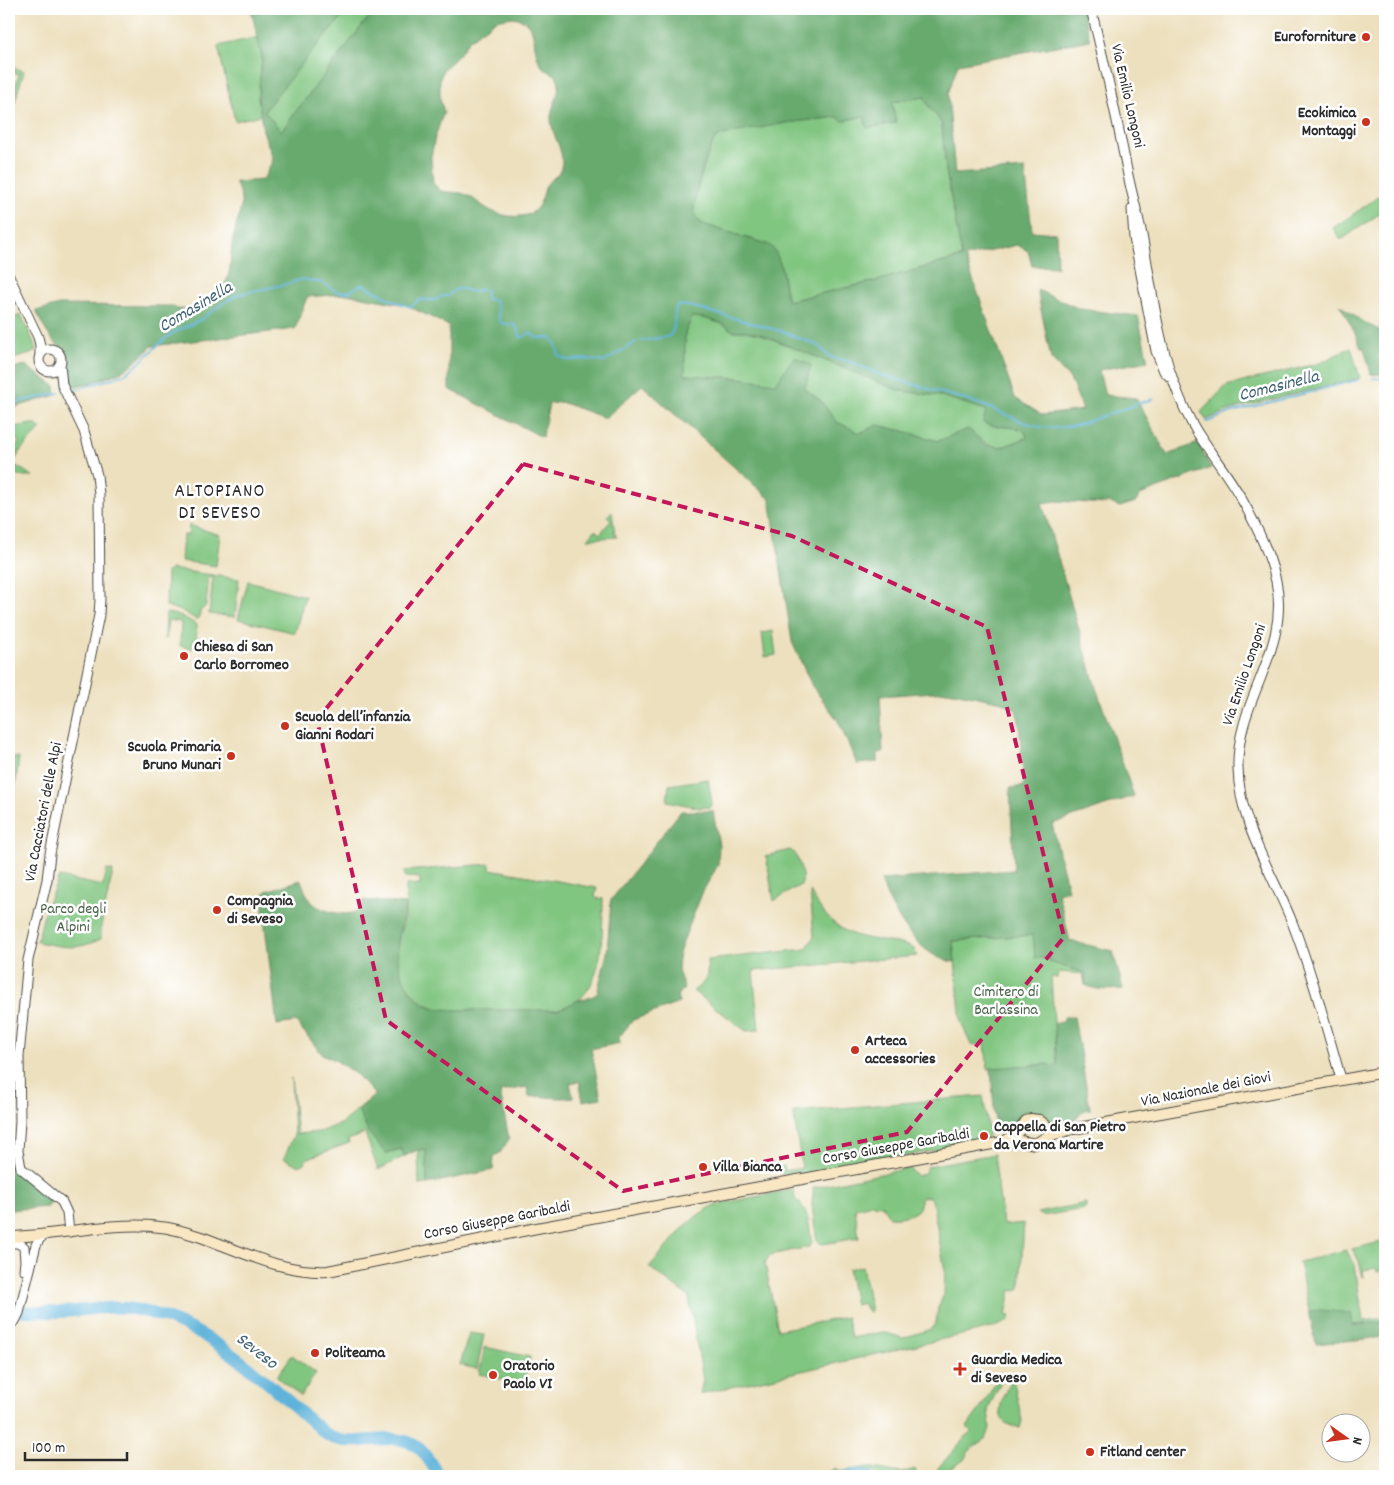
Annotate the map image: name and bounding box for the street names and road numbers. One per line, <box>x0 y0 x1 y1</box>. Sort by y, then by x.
street label: Via Emilio Longoni <box>1104 42 1150 150</box>
street label: Via Emilio Longoni <box>1217 621 1273 729</box>
street label: Via Cacciatori delle Alpi <box>19 740 69 884</box>
street label: Via Nazionale dei Giovi <box>1139 1066 1273 1114</box>
street label: Corso Giuseppe Garibaldi <box>821 1123 971 1171</box>
street label: Corso Giuseppe Garibaldi <box>422 1196 572 1246</box>

